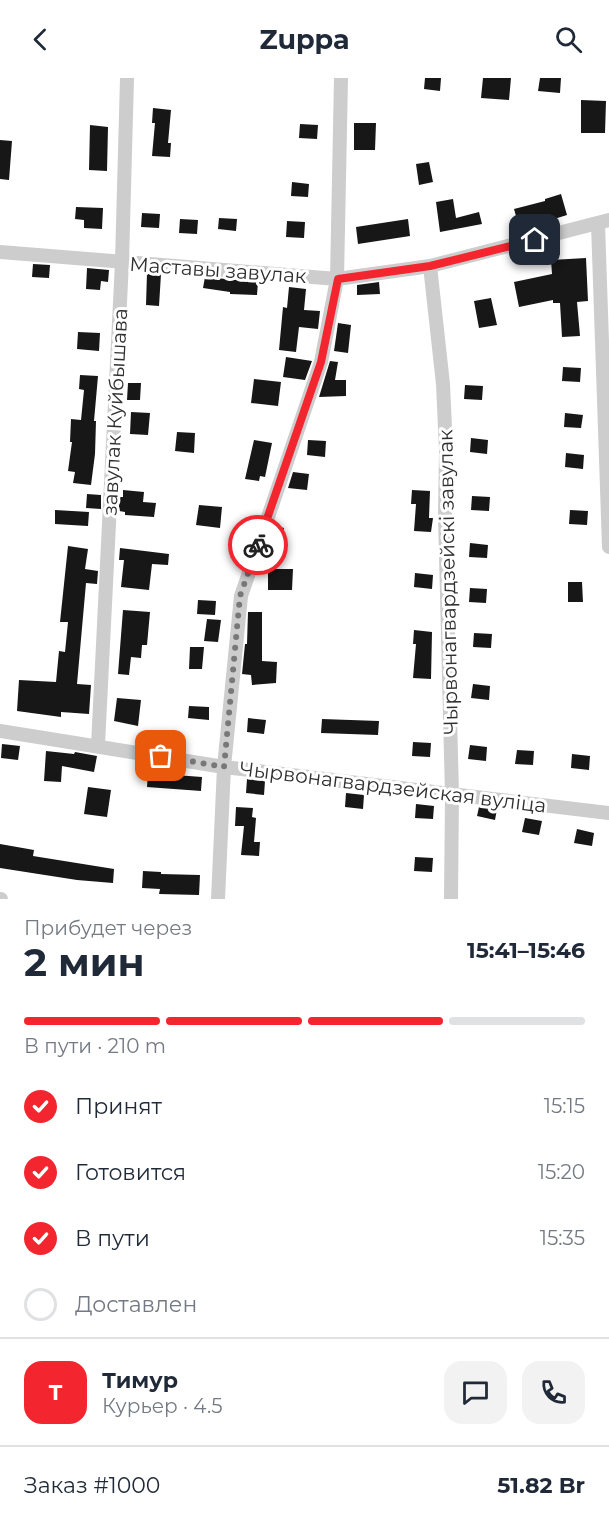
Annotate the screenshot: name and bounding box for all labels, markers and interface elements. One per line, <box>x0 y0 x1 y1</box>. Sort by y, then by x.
icon: back <box>24 23 57 56</box>
text: Zuppa <box>259 23 350 56</box>
icon: search <box>552 23 585 56</box>
pin <box>509 214 560 265</box>
icon: home <box>518 223 551 256</box>
street label: Маставы завулак <box>129 252 308 288</box>
street label: завулак Куйбышава <box>98 308 132 516</box>
street label: Чырвонагвардзейскі завулак <box>433 429 463 735</box>
courier <box>228 515 288 575</box>
icon: bike <box>242 529 275 562</box>
pin <box>135 730 186 781</box>
icon: bag <box>144 739 177 772</box>
street label: Чырвонагвардзейская вуліца <box>238 756 548 818</box>
text: Прибудет через <box>24 916 192 940</box>
text: 15:41–15:46 <box>467 937 585 964</box>
text: 2 мин <box>24 938 145 986</box>
text: В пути · 210 m <box>24 1034 166 1058</box>
icon: check <box>24 1090 57 1123</box>
text: Принят <box>75 1093 162 1120</box>
text: 15:15 <box>544 1094 585 1118</box>
icon: check <box>24 1156 57 1189</box>
text: Готовится <box>75 1159 186 1186</box>
text: 15:20 <box>538 1160 585 1184</box>
icon: check <box>24 1222 57 1255</box>
text: В пути <box>75 1225 150 1252</box>
text: 15:35 <box>540 1226 585 1250</box>
text: Доставлен <box>75 1291 197 1318</box>
button: chat <box>444 1361 507 1424</box>
button: phone <box>522 1361 585 1424</box>
text: Тимур <box>102 1367 178 1394</box>
text: Т <box>48 1379 63 1406</box>
text: Курьер · 4.5 <box>102 1394 222 1418</box>
text: Заказ #1000 <box>24 1472 160 1499</box>
text: 51.82 Br <box>497 1472 585 1499</box>

